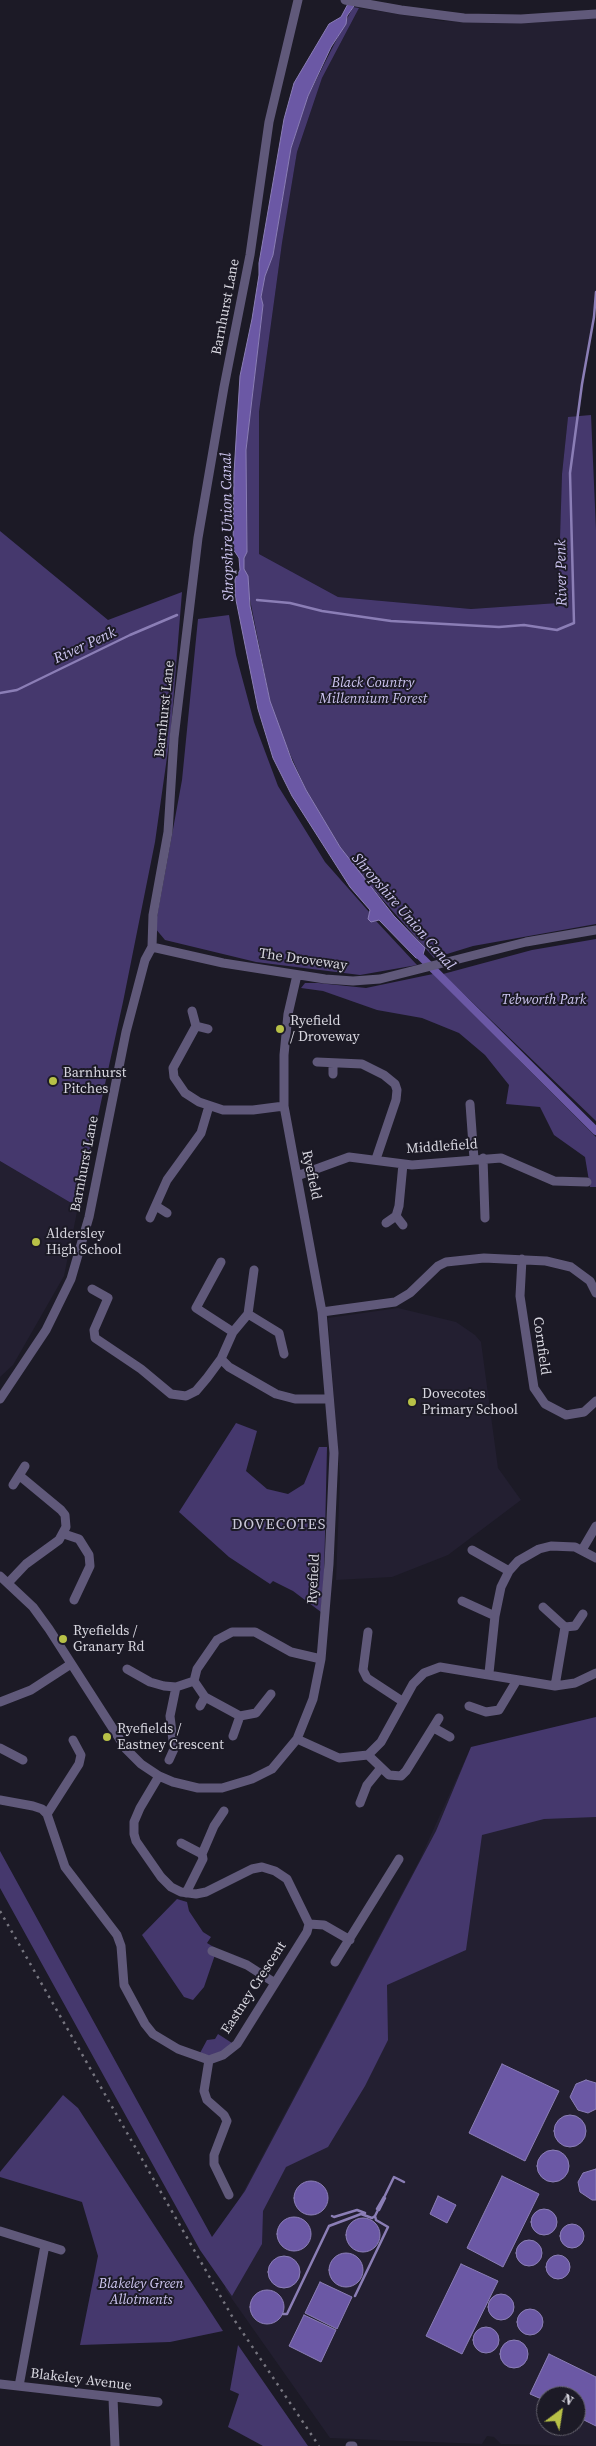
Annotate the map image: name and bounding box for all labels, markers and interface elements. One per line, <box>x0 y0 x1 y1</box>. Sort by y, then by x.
street label: Barnhurst Lane <box>208 258 244 356</box>
water label: Shropshire Union Canal <box>218 452 238 602</box>
water label: River Penk <box>552 539 572 607</box>
water label: River Penk <box>51 624 119 668</box>
street label: Barnhurst Lane <box>152 660 178 758</box>
park label: Black Country Millennium Forest <box>319 675 427 708</box>
water label: Shropshire Union Canal <box>347 850 459 974</box>
street label: The Droveway <box>258 945 348 975</box>
park label: Tebworth Park <box>502 992 586 1008</box>
place label: Ryefield / Droveway <box>290 1013 360 1046</box>
marker: Ryefield / Droveway <box>274 1023 286 1035</box>
place label: Barnhurst Pitches <box>63 1065 126 1098</box>
marker: Barnhurst Pitches <box>47 1075 59 1087</box>
street label: Barnhurst Lane <box>67 1115 103 1213</box>
street label: Middlefield <box>406 1136 478 1158</box>
street label: Ryefield <box>298 1149 324 1201</box>
place label: Aldersley High School <box>46 1226 122 1258</box>
marker: Aldersley High School <box>30 1236 42 1248</box>
street label: Cornfield <box>529 1316 553 1376</box>
place label: Dovecotes Primary School <box>422 1386 518 1418</box>
marker: Dovecotes Primary School <box>406 1396 418 1408</box>
district label: DOVECOTES <box>231 1516 327 1534</box>
street label: Ryefield <box>304 1553 324 1605</box>
place label: Ryefields / Granary Rd <box>73 1623 144 1655</box>
marker: Ryefields / Granary Rd <box>57 1633 69 1645</box>
place label: Ryefields / Eastney Crescent <box>117 1721 224 1754</box>
marker: Ryefields / Eastney Crescent <box>101 1731 113 1743</box>
street label: Eastney Crescent <box>218 1939 290 2037</box>
park label: Blakeley Green Allotments <box>99 2276 183 2308</box>
street label: Blakeley Avenue <box>29 2365 133 2395</box>
north arrow <box>536 2386 586 2436</box>
text: N <box>559 2388 578 2410</box>

